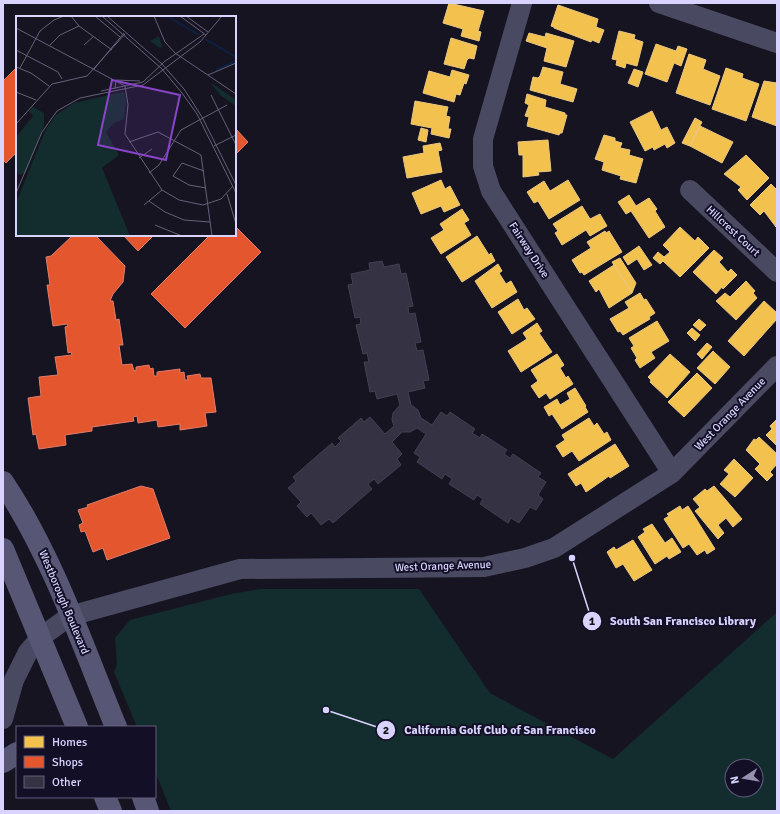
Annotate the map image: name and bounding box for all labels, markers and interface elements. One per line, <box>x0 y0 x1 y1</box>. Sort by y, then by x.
inset map <box>16 16 236 236</box>
street label: Hillcrest Court <box>703 203 763 259</box>
street label: Fairway Drive <box>506 220 552 280</box>
street label: West Orange Avenue <box>692 375 768 453</box>
street label: Westborough Boulevard <box>36 548 92 656</box>
street label: West Orange Avenue <box>395 558 491 574</box>
callout: South San Francisco Library <box>582 609 764 633</box>
text: 1 <box>589 614 596 629</box>
text: South San Francisco Library <box>610 614 756 629</box>
callout: California Golf Club of San Francisco <box>376 718 604 742</box>
text: 2 <box>383 723 389 738</box>
text: California Golf Club of San Francisco <box>404 723 596 738</box>
legend <box>16 726 156 798</box>
text: Homes <box>52 735 87 750</box>
text: Shops <box>52 755 83 770</box>
north arrow <box>724 758 764 798</box>
text: Other <box>52 775 82 790</box>
text: N <box>728 775 742 785</box>

